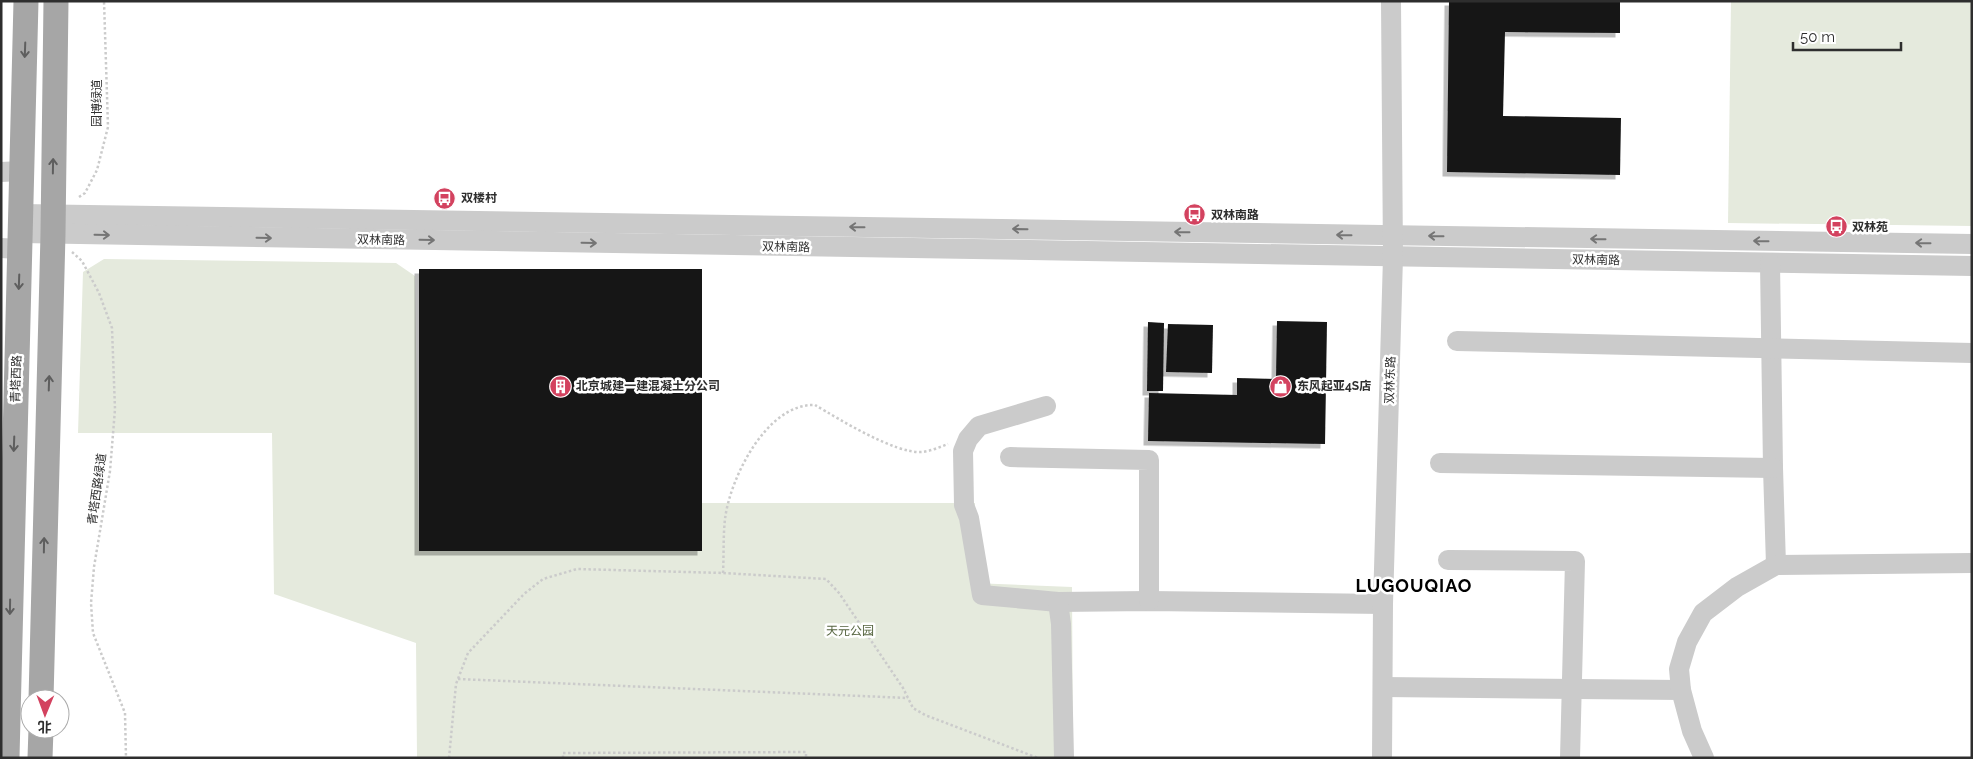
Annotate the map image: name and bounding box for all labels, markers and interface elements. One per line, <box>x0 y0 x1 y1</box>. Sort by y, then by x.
scale bar <box>1793 20 1900 52</box>
text: 50 m <box>1800 28 1835 46</box>
one-way arrow <box>20 42 30 58</box>
street label: 园博绿道 <box>90 79 104 127</box>
one-way arrow <box>48 158 58 174</box>
bus stop icon: 双楼村 <box>433 186 457 210</box>
place label: 双楼村 <box>461 191 497 205</box>
bus stop icon: 双林南路 <box>1183 203 1207 227</box>
place label: 双林南路 <box>1211 208 1259 222</box>
bus stop icon: 双林苑 <box>1824 215 1848 239</box>
place label: 双林苑 <box>1852 220 1888 234</box>
one-way arrow <box>849 222 866 232</box>
one-way arrow <box>1012 224 1028 234</box>
one-way arrow <box>1174 227 1190 237</box>
one-way arrow <box>94 230 110 240</box>
one-way arrow <box>1337 230 1353 240</box>
one-way arrow <box>1428 232 1444 241</box>
one-way arrow <box>256 233 272 243</box>
street label: 双林南路 <box>357 233 405 247</box>
one-way arrow <box>1590 234 1606 243</box>
one-way arrow <box>418 236 434 245</box>
one-way arrow <box>1753 236 1769 246</box>
one-way arrow <box>580 238 597 248</box>
one-way arrow <box>1915 238 1932 248</box>
street label: 双林南路 <box>762 240 810 254</box>
street label: 双林南路 <box>1572 253 1620 267</box>
one-way arrow <box>14 273 24 289</box>
street label: 青塔西路 <box>8 355 24 403</box>
street label: 双林东路 <box>1382 356 1398 404</box>
building icon: 北京城建一建混凝土分公司 <box>548 374 572 398</box>
shop icon: 东风起亚4S店 <box>1269 374 1293 398</box>
one-way arrow <box>44 375 54 392</box>
place label: 北京城建一建混凝土分公司 <box>576 379 720 393</box>
place label: 东风起亚4S店 <box>1297 379 1371 393</box>
one-way arrow <box>10 436 19 452</box>
street label: 青塔西路绿道 <box>85 452 109 526</box>
one-way arrow <box>40 538 49 554</box>
district label: LUGOUQIAO <box>1356 575 1472 596</box>
one-way arrow <box>5 598 15 614</box>
park label: 天元公园 <box>826 624 874 638</box>
north arrow <box>20 689 70 739</box>
text: 北 <box>38 719 52 735</box>

